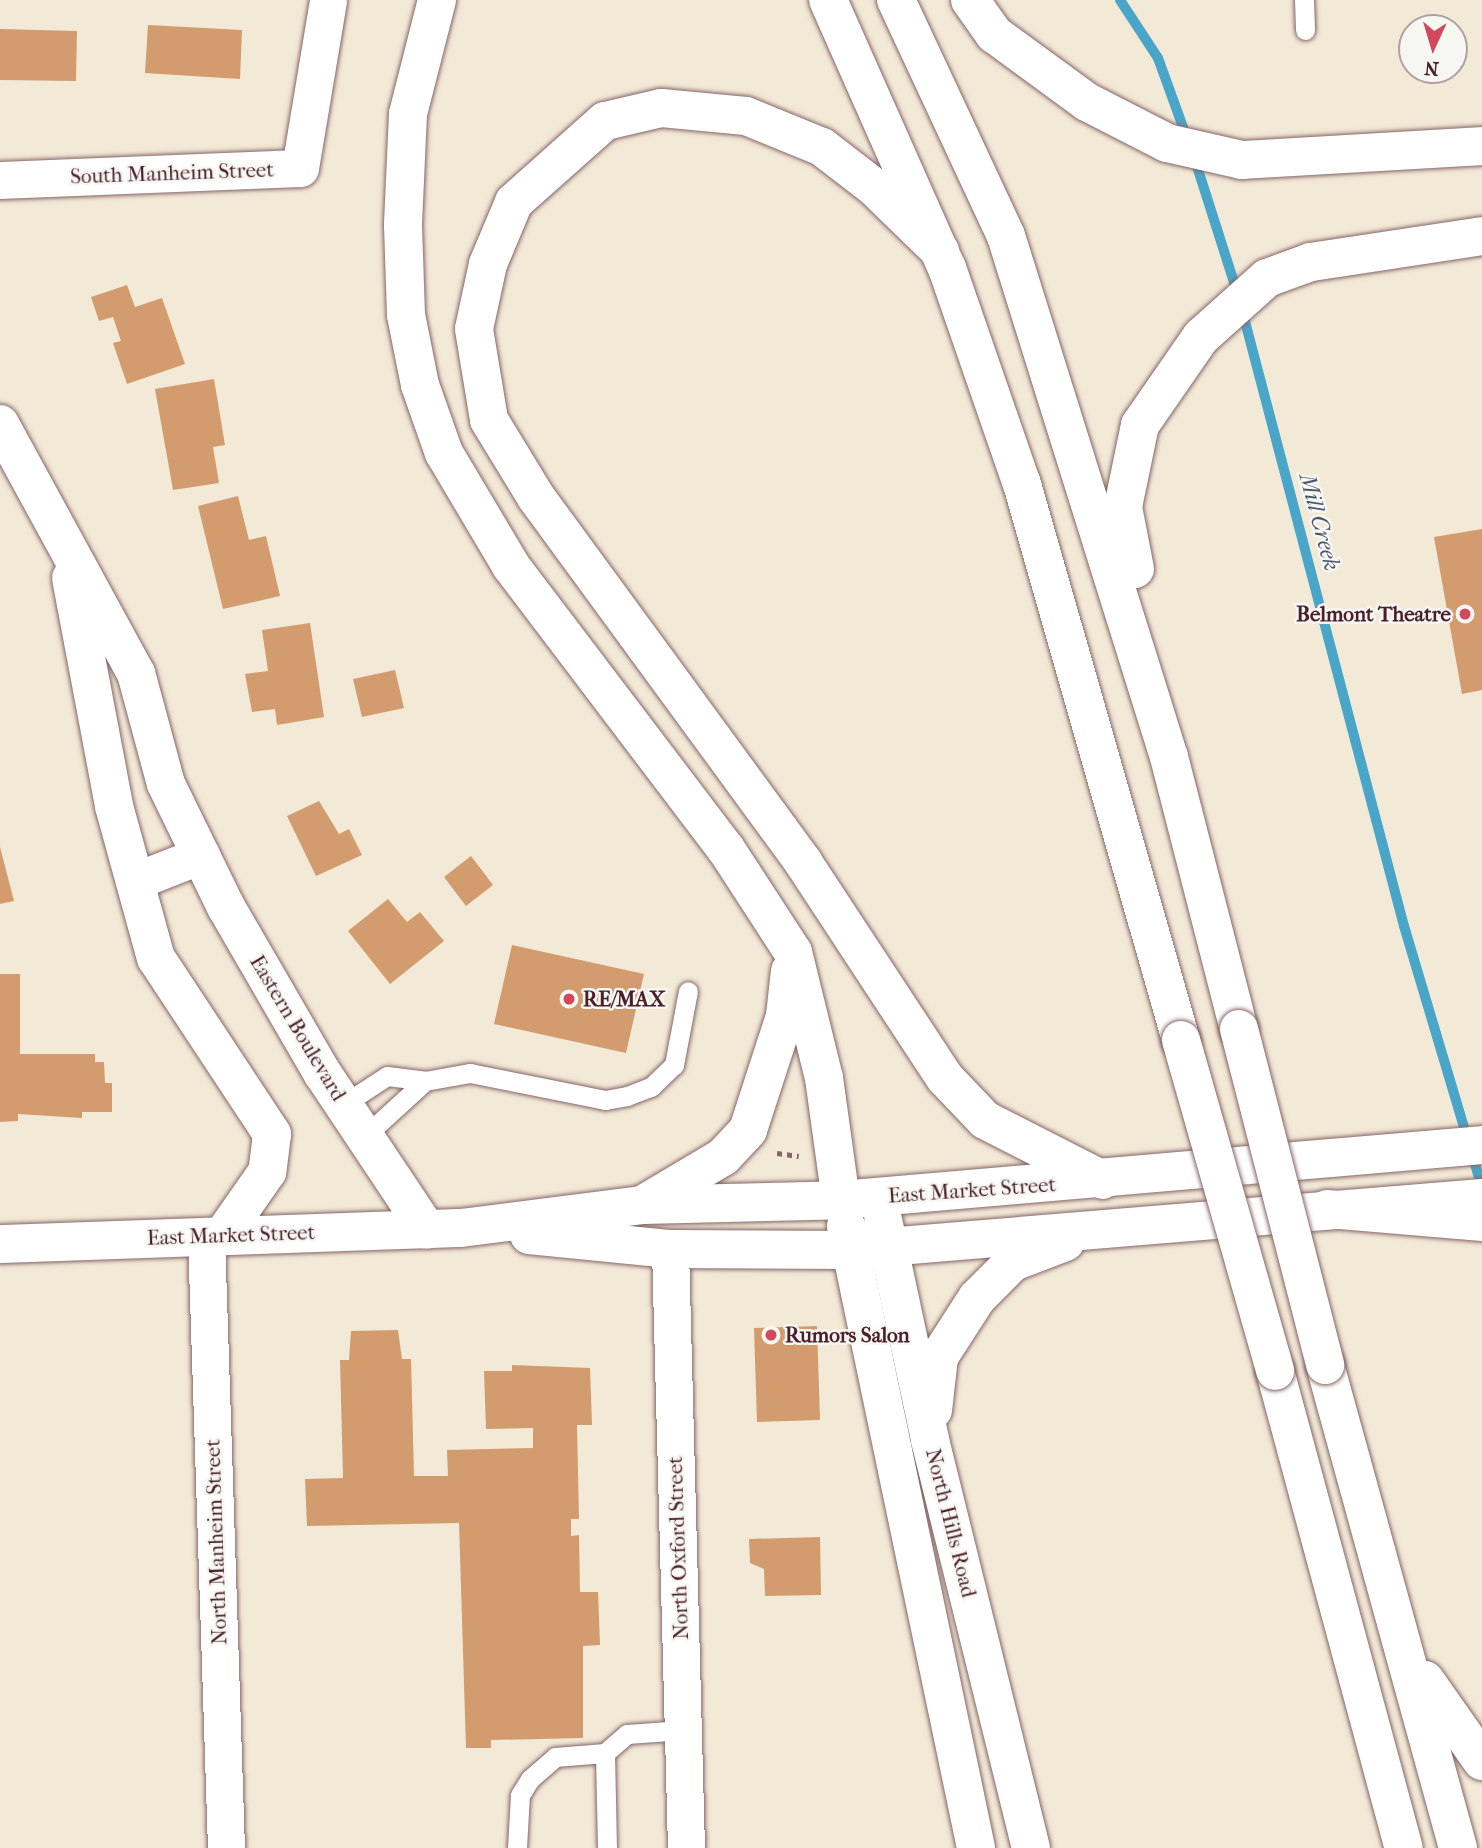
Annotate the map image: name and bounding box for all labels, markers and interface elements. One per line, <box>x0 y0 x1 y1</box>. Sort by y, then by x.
north arrow <box>1398 14 1468 84</box>
text: N <box>1424 56 1440 79</box>
street label: South Manheim Street <box>70 157 274 189</box>
water label: Mill Creek <box>1293 470 1345 574</box>
place label: Belmont Theatre <box>1296 601 1451 627</box>
marker: Belmont Theatre <box>1457 606 1473 622</box>
street label: Eastern Boulevard <box>245 950 351 1106</box>
place label: RE/MAX <box>583 986 665 1012</box>
marker: RE/MAX <box>561 991 577 1007</box>
street label: East Market Street <box>887 1172 1057 1208</box>
street label: East Market Street <box>146 1219 316 1251</box>
place label: Rumors Salon <box>785 1322 910 1348</box>
marker: Rumors Salon <box>763 1327 779 1343</box>
street label: North Manheim Street <box>200 1439 232 1645</box>
street label: North Hills Road <box>920 1446 982 1600</box>
street label: North Oxford Street <box>662 1456 694 1640</box>

